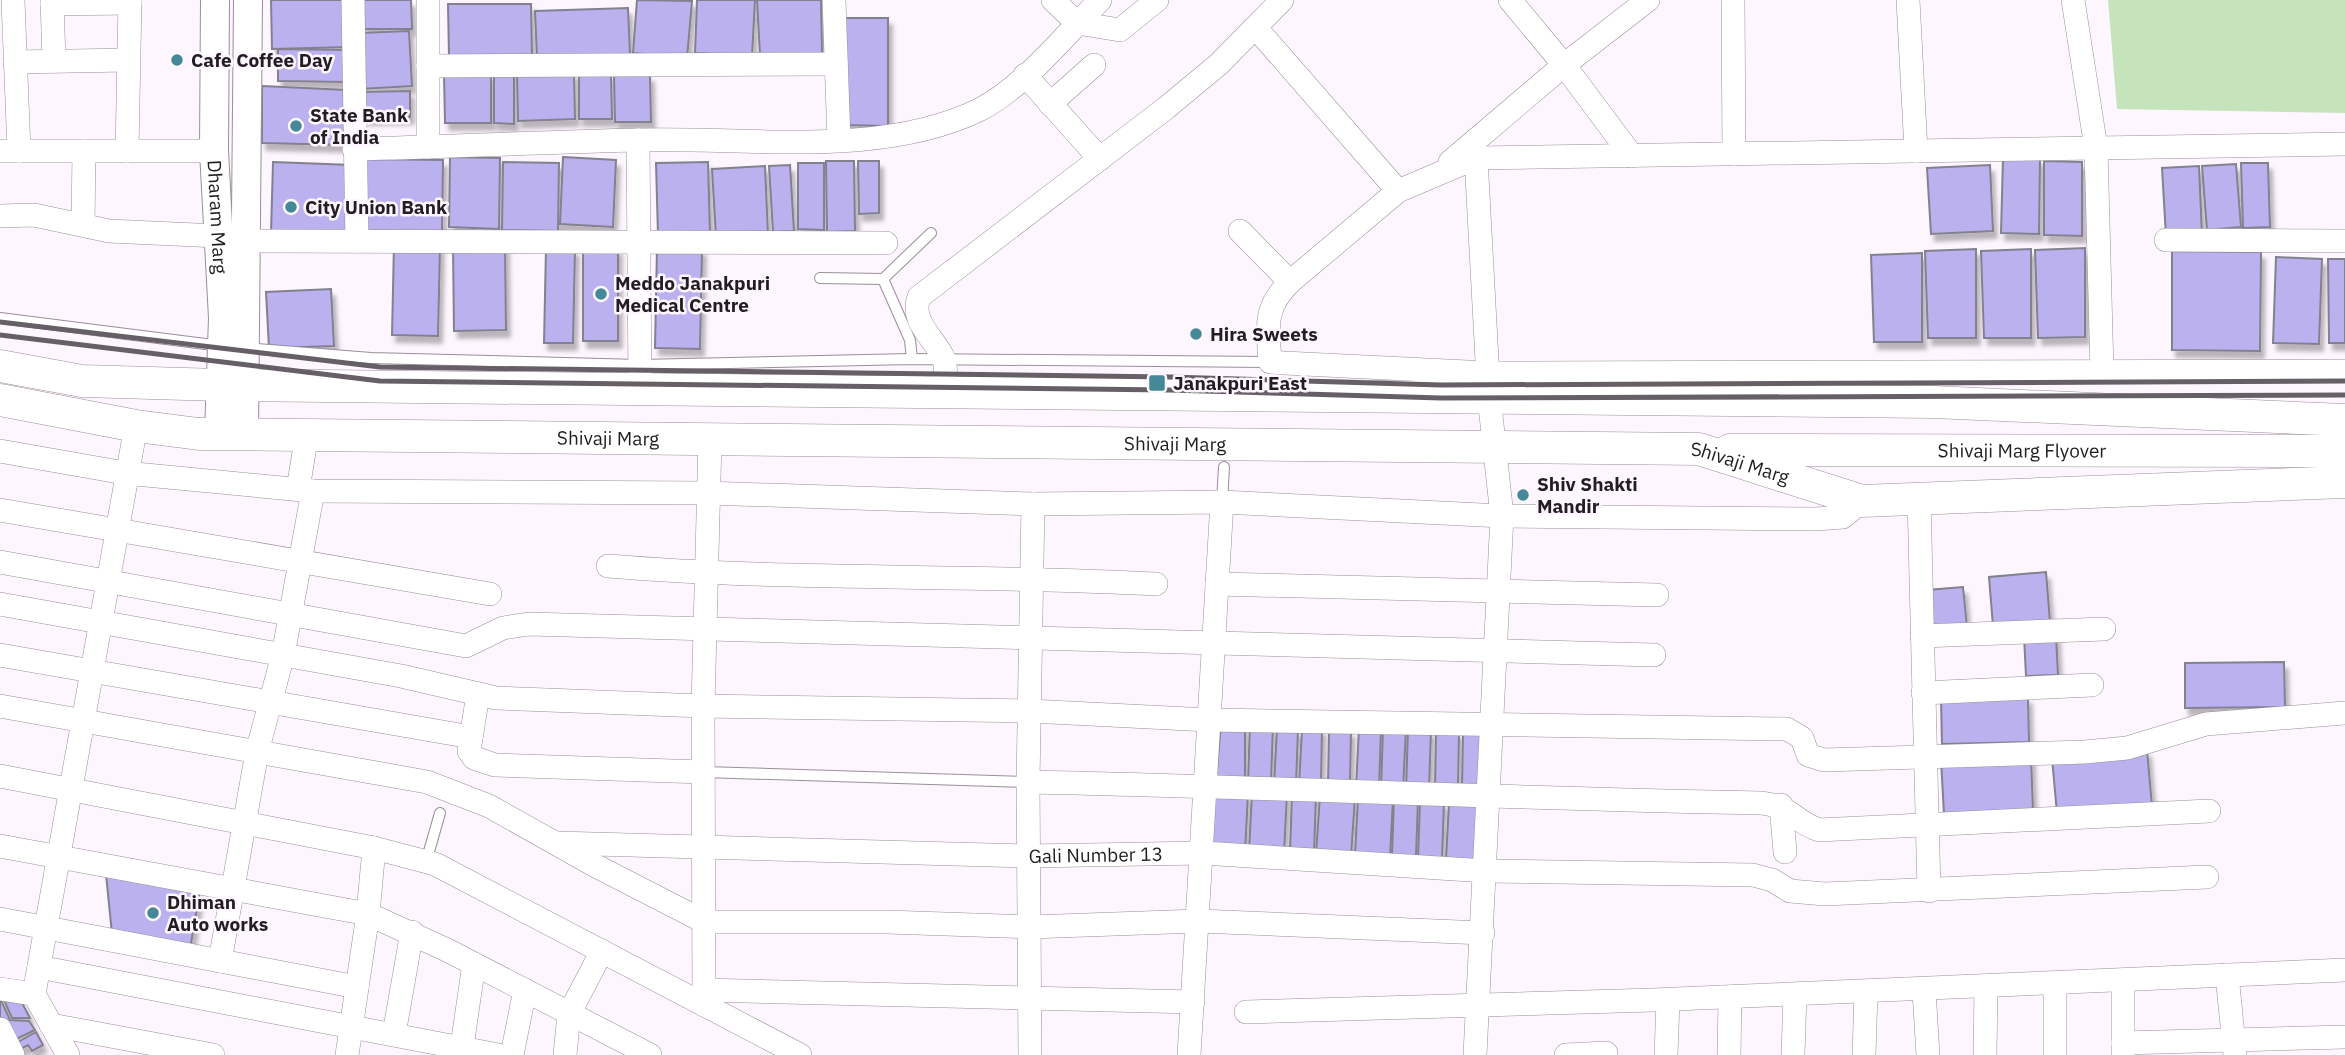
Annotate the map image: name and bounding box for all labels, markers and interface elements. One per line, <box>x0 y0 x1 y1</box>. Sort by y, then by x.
place label: Cafe Coffee Day <box>191 48 334 72</box>
marker: Cafe Coffee Day <box>169 52 185 68</box>
place label: State Bank of India <box>310 103 408 149</box>
marker: State Bank of India <box>288 118 304 134</box>
street label: Dharam Marg <box>203 159 233 274</box>
place label: City Union Bank <box>305 195 447 219</box>
marker: City Union Bank <box>283 199 299 215</box>
place label: Meddo Janakpuri Medical Centre <box>615 271 770 317</box>
marker: Meddo Janakpuri Medical Centre <box>593 286 609 302</box>
place label: Hira Sweets <box>1210 322 1318 346</box>
marker: Hira Sweets <box>1188 326 1204 342</box>
place label: Janakpuri East <box>1173 371 1307 395</box>
marker: Janakpuri East <box>1147 373 1167 393</box>
street label: Shivaji Marg <box>557 426 659 451</box>
street label: Shivaji Marg <box>1124 431 1226 456</box>
street label: Shivaji Marg <box>1691 437 1792 489</box>
street label: Shivaji Marg Flyover <box>1938 438 2106 463</box>
place label: Shiv Shakti Mandir <box>1537 472 1638 518</box>
marker: Shiv Shakti Mandir <box>1515 487 1531 503</box>
street label: Gali Number 13 <box>1028 842 1163 868</box>
place label: Dhiman Auto works <box>167 890 268 936</box>
marker: Dhiman Auto works <box>145 905 161 921</box>

